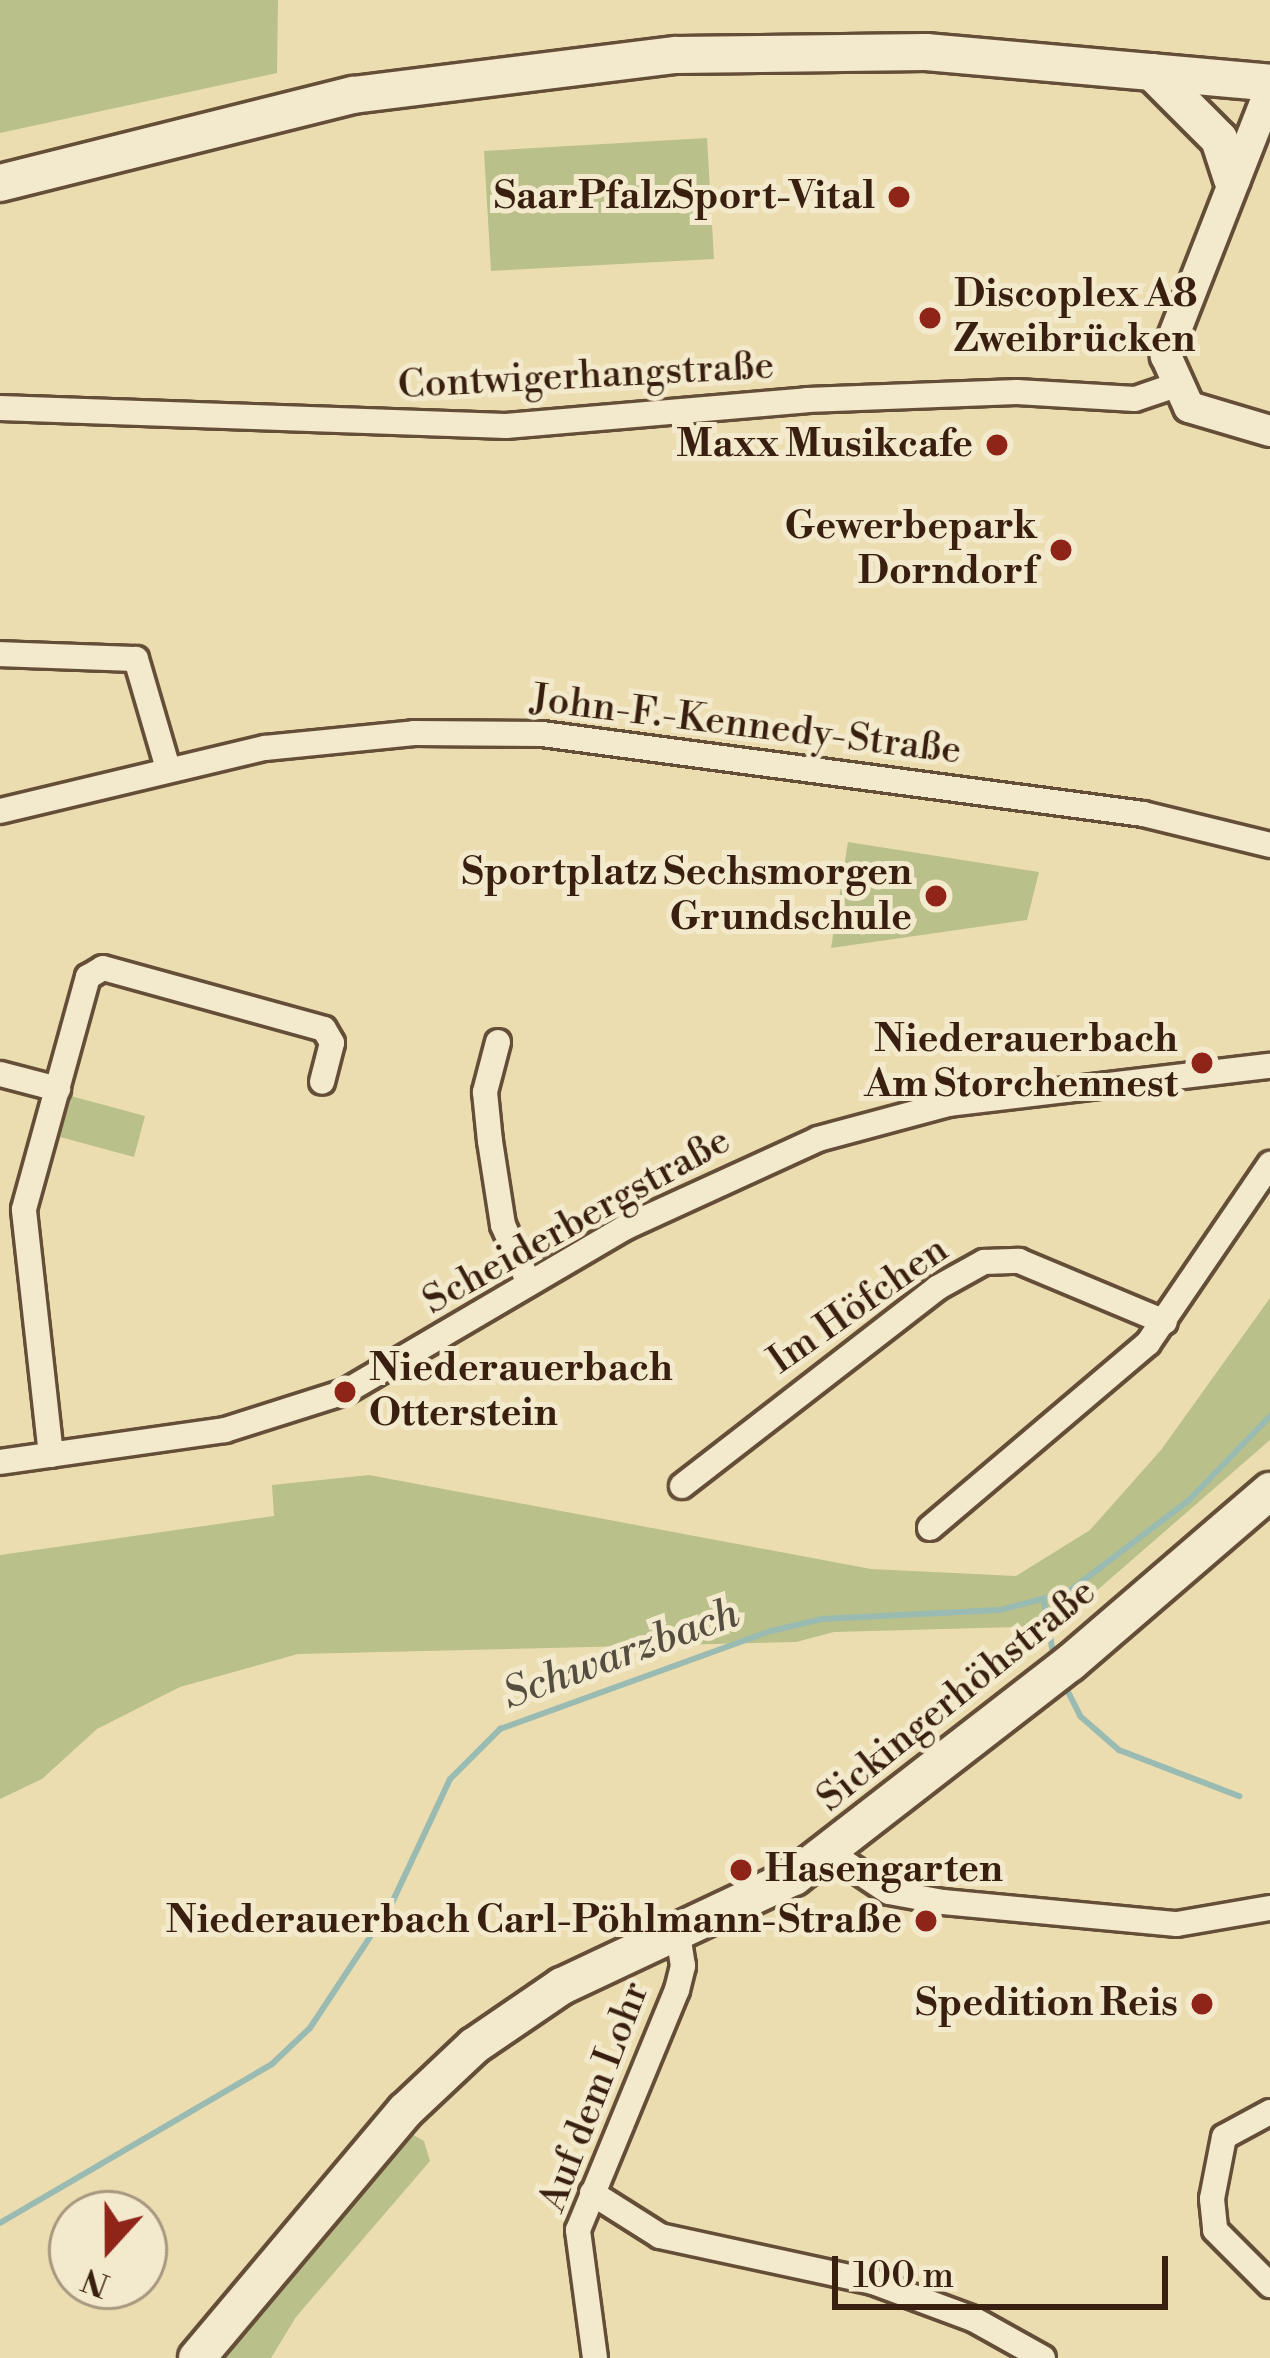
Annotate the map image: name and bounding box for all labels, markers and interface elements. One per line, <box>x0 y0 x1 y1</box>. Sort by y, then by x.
place label: SaarPfalzSport-Vital <box>494 174 875 220</box>
marker: SaarPfalzSport-Vital <box>886 184 912 210</box>
place label: Discoplex A8 Zweibrücken <box>954 273 1198 364</box>
marker: Discoplex A8 Zweibrücken <box>917 305 943 331</box>
street label: Contwigerhangstraße <box>397 344 775 410</box>
place label: Maxx Musikcafe <box>676 422 973 468</box>
marker: Maxx Musikcafe <box>984 432 1010 458</box>
place label: Gewerbepark Dorndorf <box>784 505 1037 596</box>
marker: Gewerbepark Dorndorf <box>1048 537 1074 563</box>
street label: John-F.-Kennedy-Straße <box>528 676 964 776</box>
place label: Sportplatz Sechsmorgen Grundschule <box>462 851 912 942</box>
marker: Sportplatz Sechsmorgen Grundschule <box>923 883 949 909</box>
place label: Niederauerbach Am Storchennest <box>864 1018 1178 1109</box>
marker: Niederauerbach Am Storchennest <box>1189 1050 1215 1076</box>
street label: Scheiderbergstraße <box>415 1118 739 1326</box>
street label: Im Höfchen <box>760 1227 958 1385</box>
place label: Niederauerbach Otterstein <box>369 1347 673 1438</box>
marker: Niederauerbach Otterstein <box>332 1379 358 1405</box>
street label: Sickingerhöhstraße <box>808 1569 1106 1823</box>
water label: Schwarzbach <box>496 1589 746 1721</box>
place label: Hasengarten <box>765 1847 1003 1893</box>
marker: Hasengarten <box>728 1857 754 1883</box>
place label: Niederauerbach Carl-Pöhlmann-Straße <box>166 1898 902 1944</box>
marker: Niederauerbach Carl-Pöhlmann-Straße <box>913 1908 939 1934</box>
street label: Auf dem Lohr <box>530 1975 660 2219</box>
place label: Spedition Reis <box>915 1981 1178 2027</box>
marker: Spedition Reis <box>1189 1991 1215 2017</box>
north arrow <box>48 2190 168 2310</box>
scale bar <box>838 2232 1174 2306</box>
text: 100 m <box>853 2254 954 2299</box>
text: N <box>76 2257 116 2305</box>

